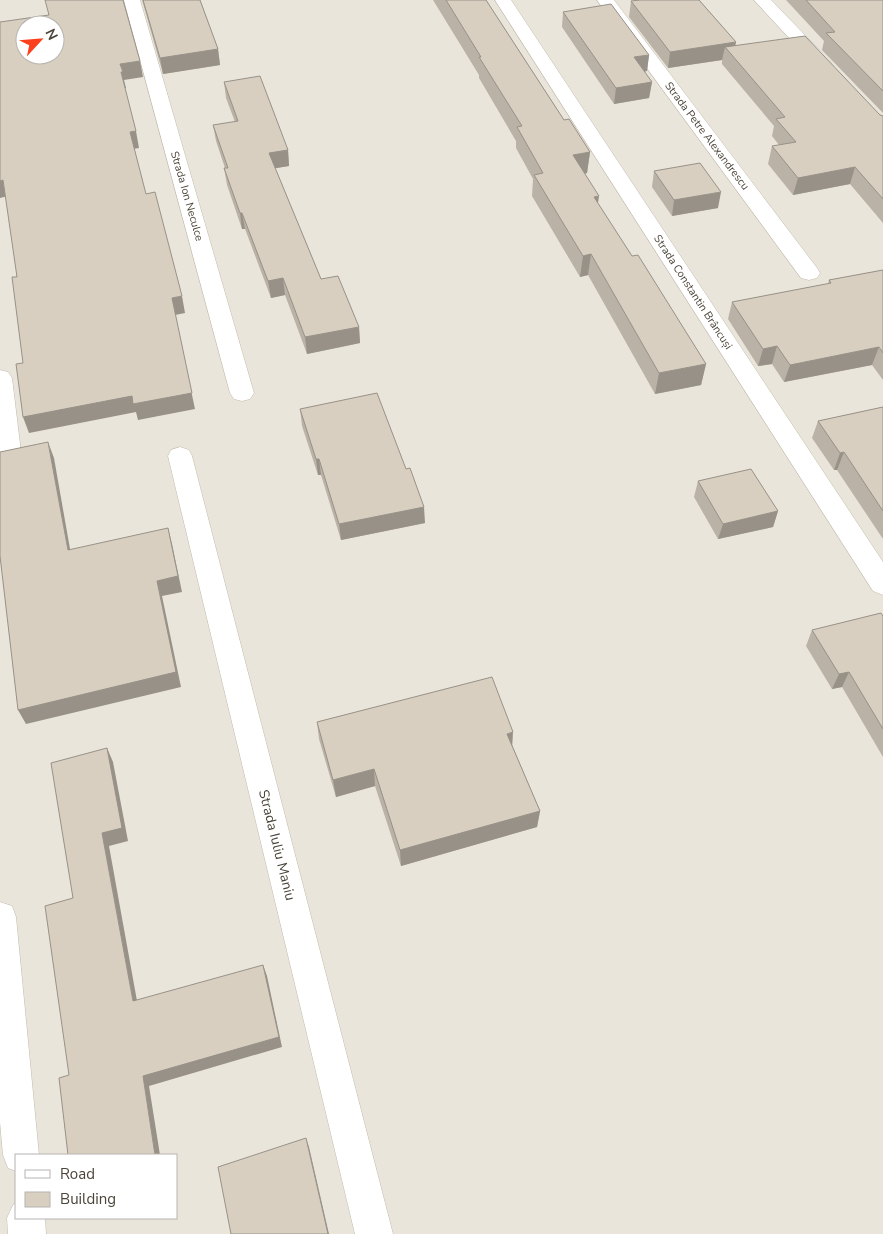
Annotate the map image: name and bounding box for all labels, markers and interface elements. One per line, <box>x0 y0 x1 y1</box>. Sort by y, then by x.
north arrow <box>15 15 65 65</box>
text: N <box>40 26 62 43</box>
street label: Strada Petre Alexandrescu <box>661 79 753 193</box>
street label: Strada Ion Neculce <box>167 149 207 243</box>
street label: Strada Constantin Brâncuși <box>650 232 736 352</box>
street label: Strada Iuliu Maniu <box>254 788 300 902</box>
legend <box>15 1154 178 1219</box>
text: Road <box>60 1164 95 1184</box>
text: Building <box>60 1189 116 1209</box>

